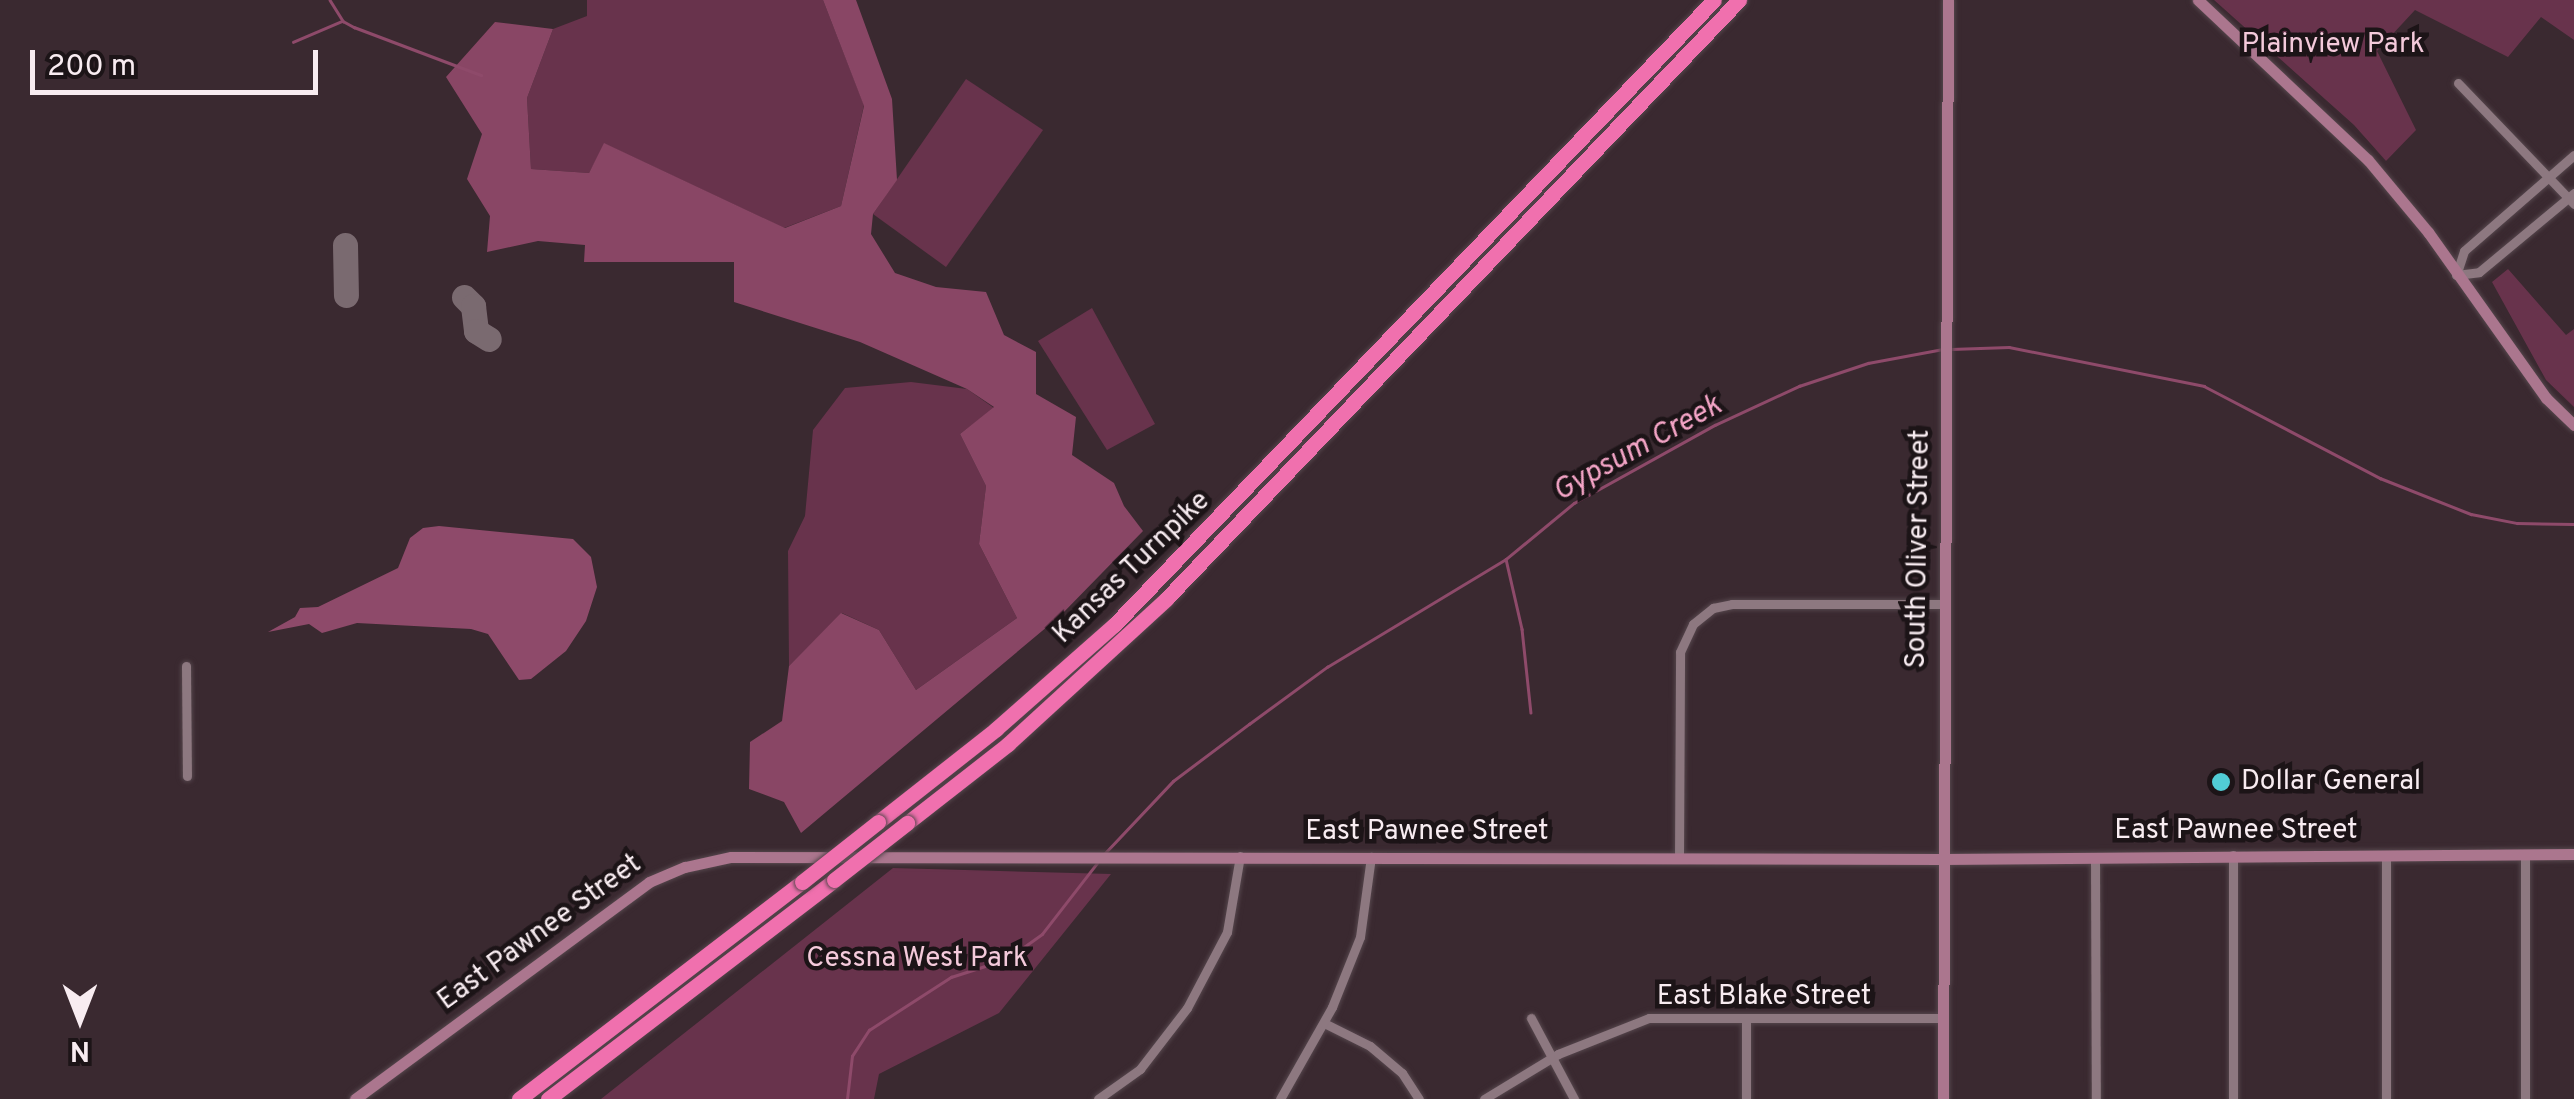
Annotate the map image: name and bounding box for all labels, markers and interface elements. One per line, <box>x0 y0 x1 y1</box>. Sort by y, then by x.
park label: Plainview Park <box>2241 28 2425 62</box>
scale bar <box>35 30 322 92</box>
text: 200 m <box>47 49 136 86</box>
water label: Gypsum Creek <box>1548 389 1728 511</box>
street label: South Oliver Street <box>1900 429 1938 669</box>
street label: Kansas Turnpike <box>1046 484 1218 652</box>
place label: Dollar General <box>2241 765 2421 799</box>
marker: Dollar General <box>2210 771 2232 793</box>
street label: East Pawnee Street <box>2114 814 2358 848</box>
street label: East Pawnee Street <box>1305 815 1549 849</box>
street label: East Pawnee Street <box>432 848 648 1018</box>
park label: Cessna West Park <box>806 942 1028 976</box>
north arrow <box>30 969 130 1069</box>
street label: East Blake Street <box>1657 980 1871 1014</box>
text: N <box>70 1031 90 1067</box>

